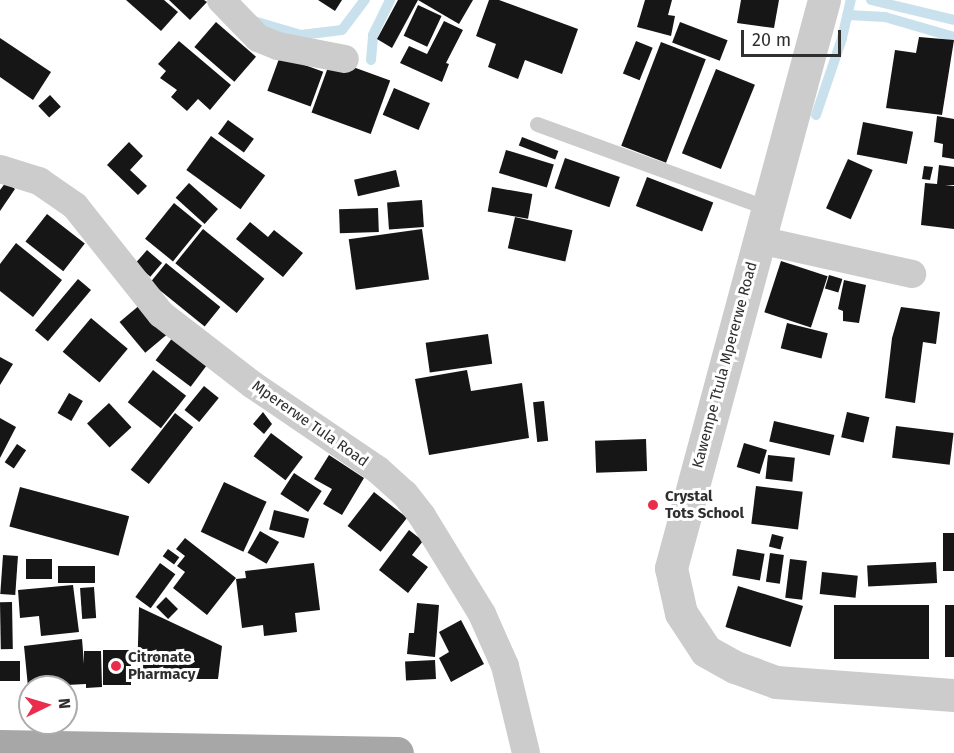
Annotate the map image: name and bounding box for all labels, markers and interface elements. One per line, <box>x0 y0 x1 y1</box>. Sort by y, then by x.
scale bar <box>744 18 844 56</box>
text: 20 m <box>752 29 791 51</box>
street label: Kawempe Ttula Mpererwe Road <box>689 260 761 470</box>
street label: Mpererwe Tula Road <box>248 377 372 471</box>
place label: Crystal Tots School <box>665 487 744 522</box>
marker: Crystal Tots School <box>646 498 660 512</box>
place label: Citronate Pharmacy <box>128 648 195 683</box>
marker: Citronate Pharmacy <box>109 659 123 673</box>
north arrow <box>18 675 78 735</box>
text: N <box>55 697 74 710</box>

